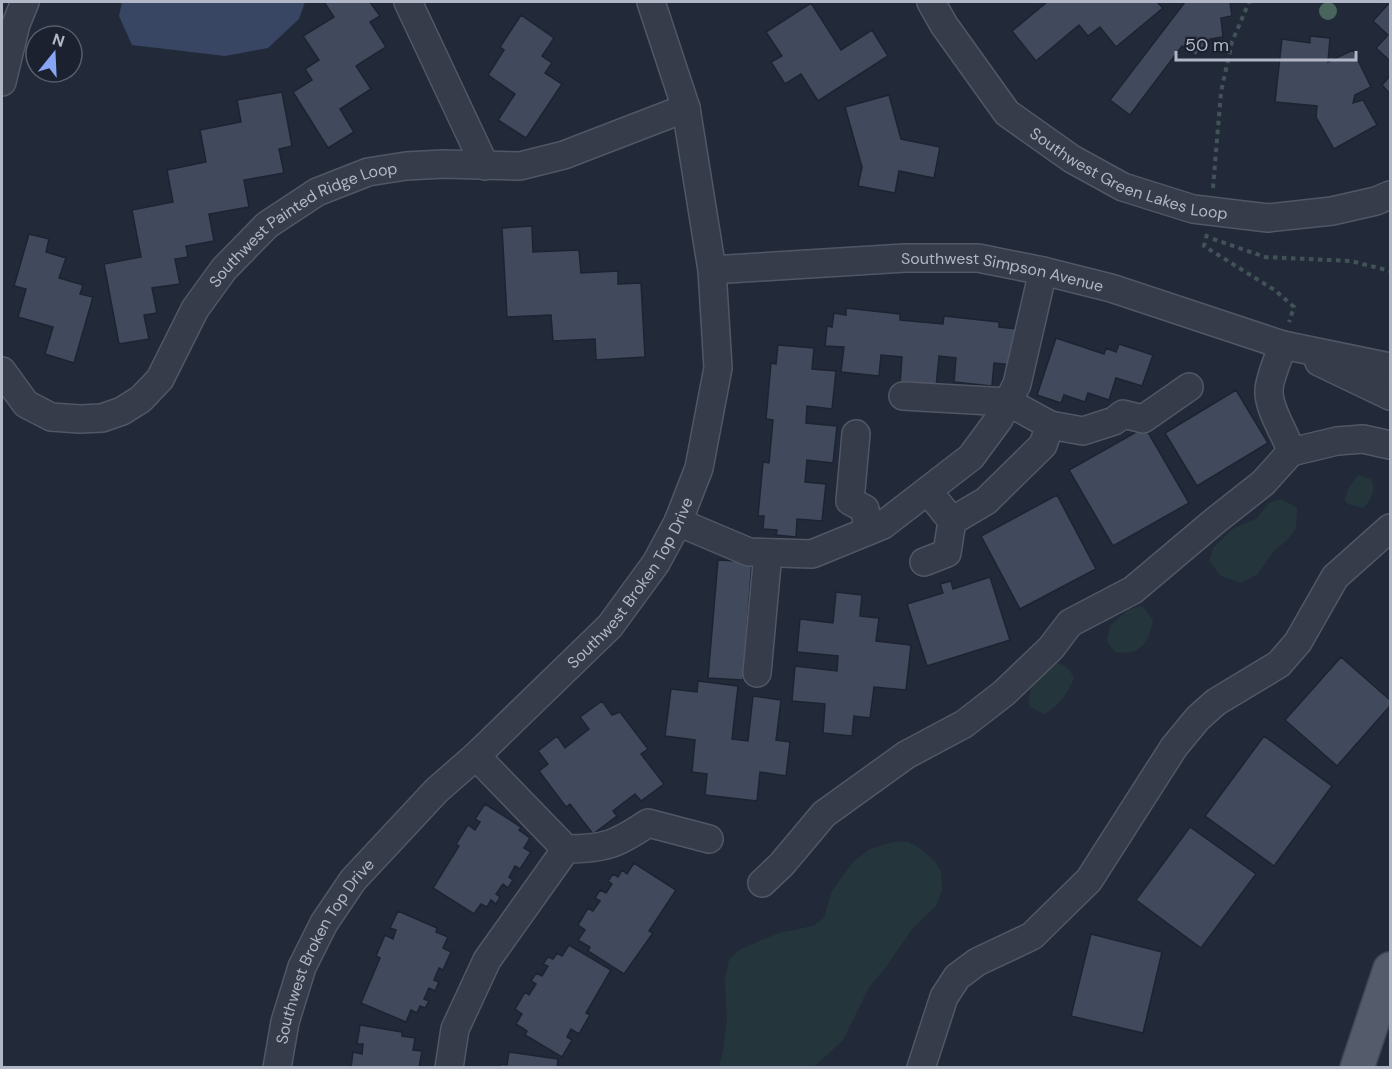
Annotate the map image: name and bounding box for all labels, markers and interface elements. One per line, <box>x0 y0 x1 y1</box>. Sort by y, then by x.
north arrow <box>24 24 84 84</box>
scale bar <box>1176 24 1356 62</box>
text: N <box>50 28 67 52</box>
text: 50 m <box>1185 33 1229 57</box>
street label: Southwest Green Lakes Loop <box>1026 123 1229 224</box>
street label: Southwest Painted Ridge Loop <box>204 158 399 291</box>
street label: Southwest Simpson Avenue <box>901 248 1106 297</box>
street label: Southwest Broken Top Drive <box>563 494 698 673</box>
street label: Southwest Broken Top Drive <box>271 854 379 1046</box>

